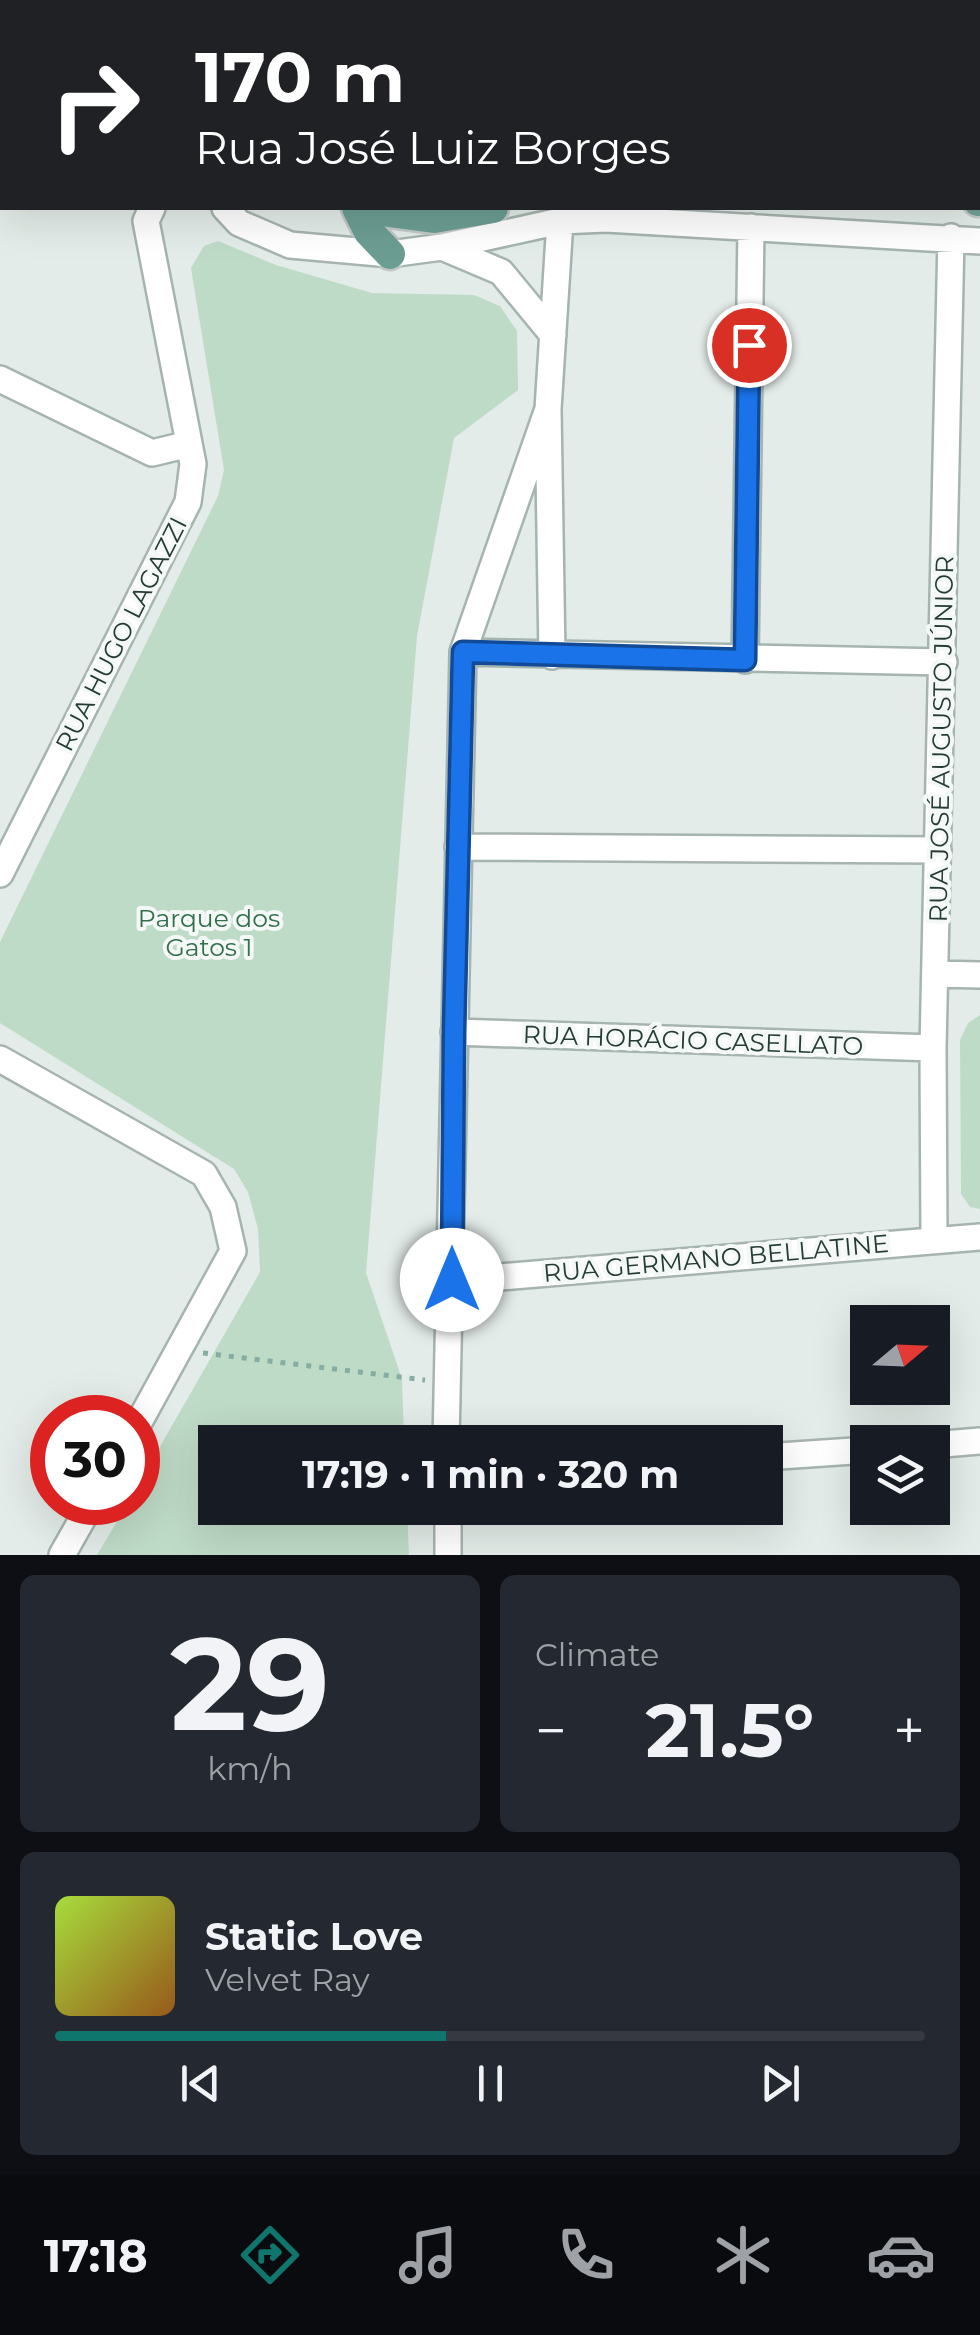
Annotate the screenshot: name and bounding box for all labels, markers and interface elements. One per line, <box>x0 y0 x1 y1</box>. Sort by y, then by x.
text: 170 m <box>195 34 405 120</box>
icon: right <box>30 40 160 170</box>
text: Rua José Luiz Borges <box>195 120 671 175</box>
pin <box>707 303 792 388</box>
icon: arrive <box>722 318 777 373</box>
street label: RUA HUGO LAGAZZI <box>49 512 193 756</box>
street label: RUA JOSÉ AUGUSTO JÚNIOR <box>923 555 959 923</box>
park label: Parque dos Gatos 1 <box>138 903 280 962</box>
street label: RUA HORÁCIO CASELLATO <box>522 1019 864 1061</box>
position arrow <box>400 1228 504 1332</box>
street label: RUA GERMANO BELLATINE <box>542 1228 890 1288</box>
north arrow <box>850 1305 950 1405</box>
map controls <box>850 1305 950 1525</box>
speed limit sign: 30 <box>30 1395 160 1525</box>
button: layers <box>850 1425 950 1525</box>
text: 17:19 · 1 min · 320 m <box>302 1451 679 1498</box>
text: 29 <box>170 1604 330 1763</box>
text: Climate <box>535 1635 659 1674</box>
text: 21.5° <box>646 1684 814 1776</box>
text: − <box>535 1697 567 1764</box>
text: + <box>893 1697 925 1764</box>
text: km/h <box>207 1749 293 1788</box>
text: Static Love <box>205 1913 423 1960</box>
text: Velvet Ray <box>205 1960 370 1999</box>
icon: previous <box>173 2056 228 2111</box>
icon: pause <box>463 2056 518 2111</box>
icon: next <box>753 2056 808 2111</box>
icon: directions <box>235 2220 305 2290</box>
icon: music <box>393 2220 463 2290</box>
icon: phone <box>551 2220 621 2290</box>
icon: climate <box>708 2220 778 2290</box>
icon: car <box>866 2220 936 2290</box>
text: 17:18 <box>44 2228 148 2283</box>

